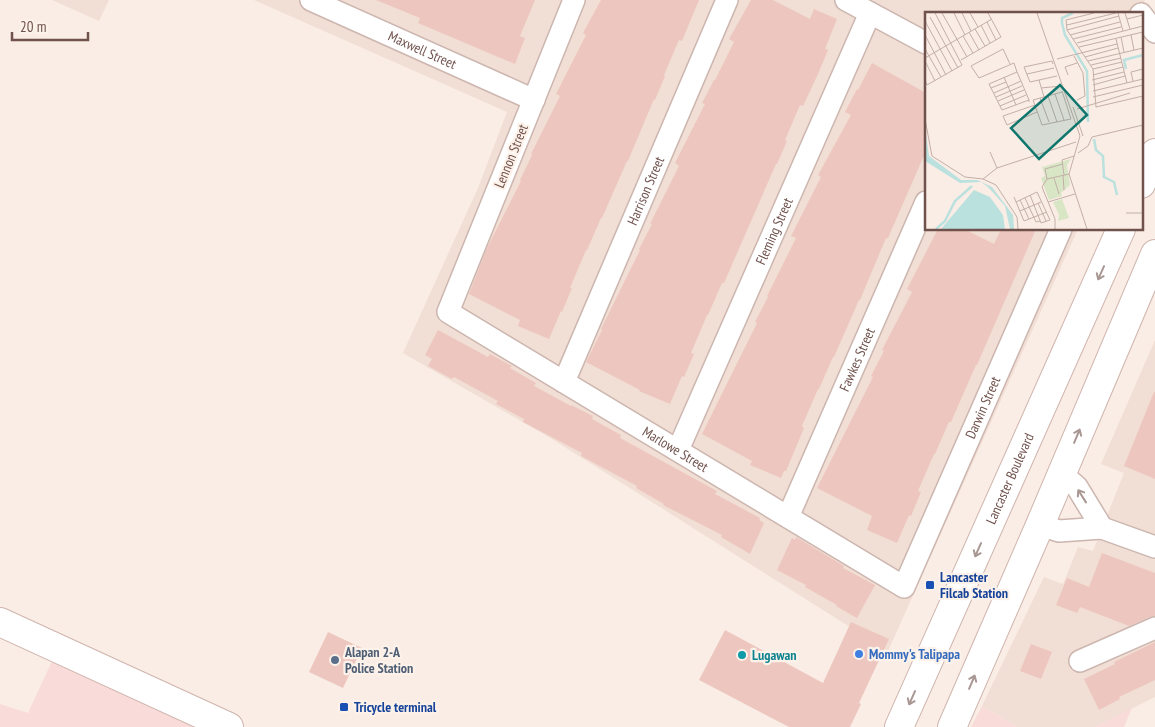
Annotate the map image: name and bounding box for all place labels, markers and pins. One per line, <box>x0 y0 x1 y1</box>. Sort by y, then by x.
place label: Lancaster Filcab Station <box>940 568 1008 602</box>
marker: Lancaster Filcab Station <box>924 579 936 591</box>
place label: Alapan 2-A Police Station <box>344 643 413 677</box>
place label: Mommy's Talipapa <box>869 645 960 663</box>
place label: Lugawan <box>752 646 797 664</box>
marker: Mommy's Talipapa <box>853 648 865 660</box>
marker: Lugawan <box>736 649 748 661</box>
marker: Alapan 2-A Police Station <box>329 654 341 666</box>
place label: Tricycle terminal <box>354 698 437 716</box>
marker: Tricycle terminal <box>338 701 350 713</box>

